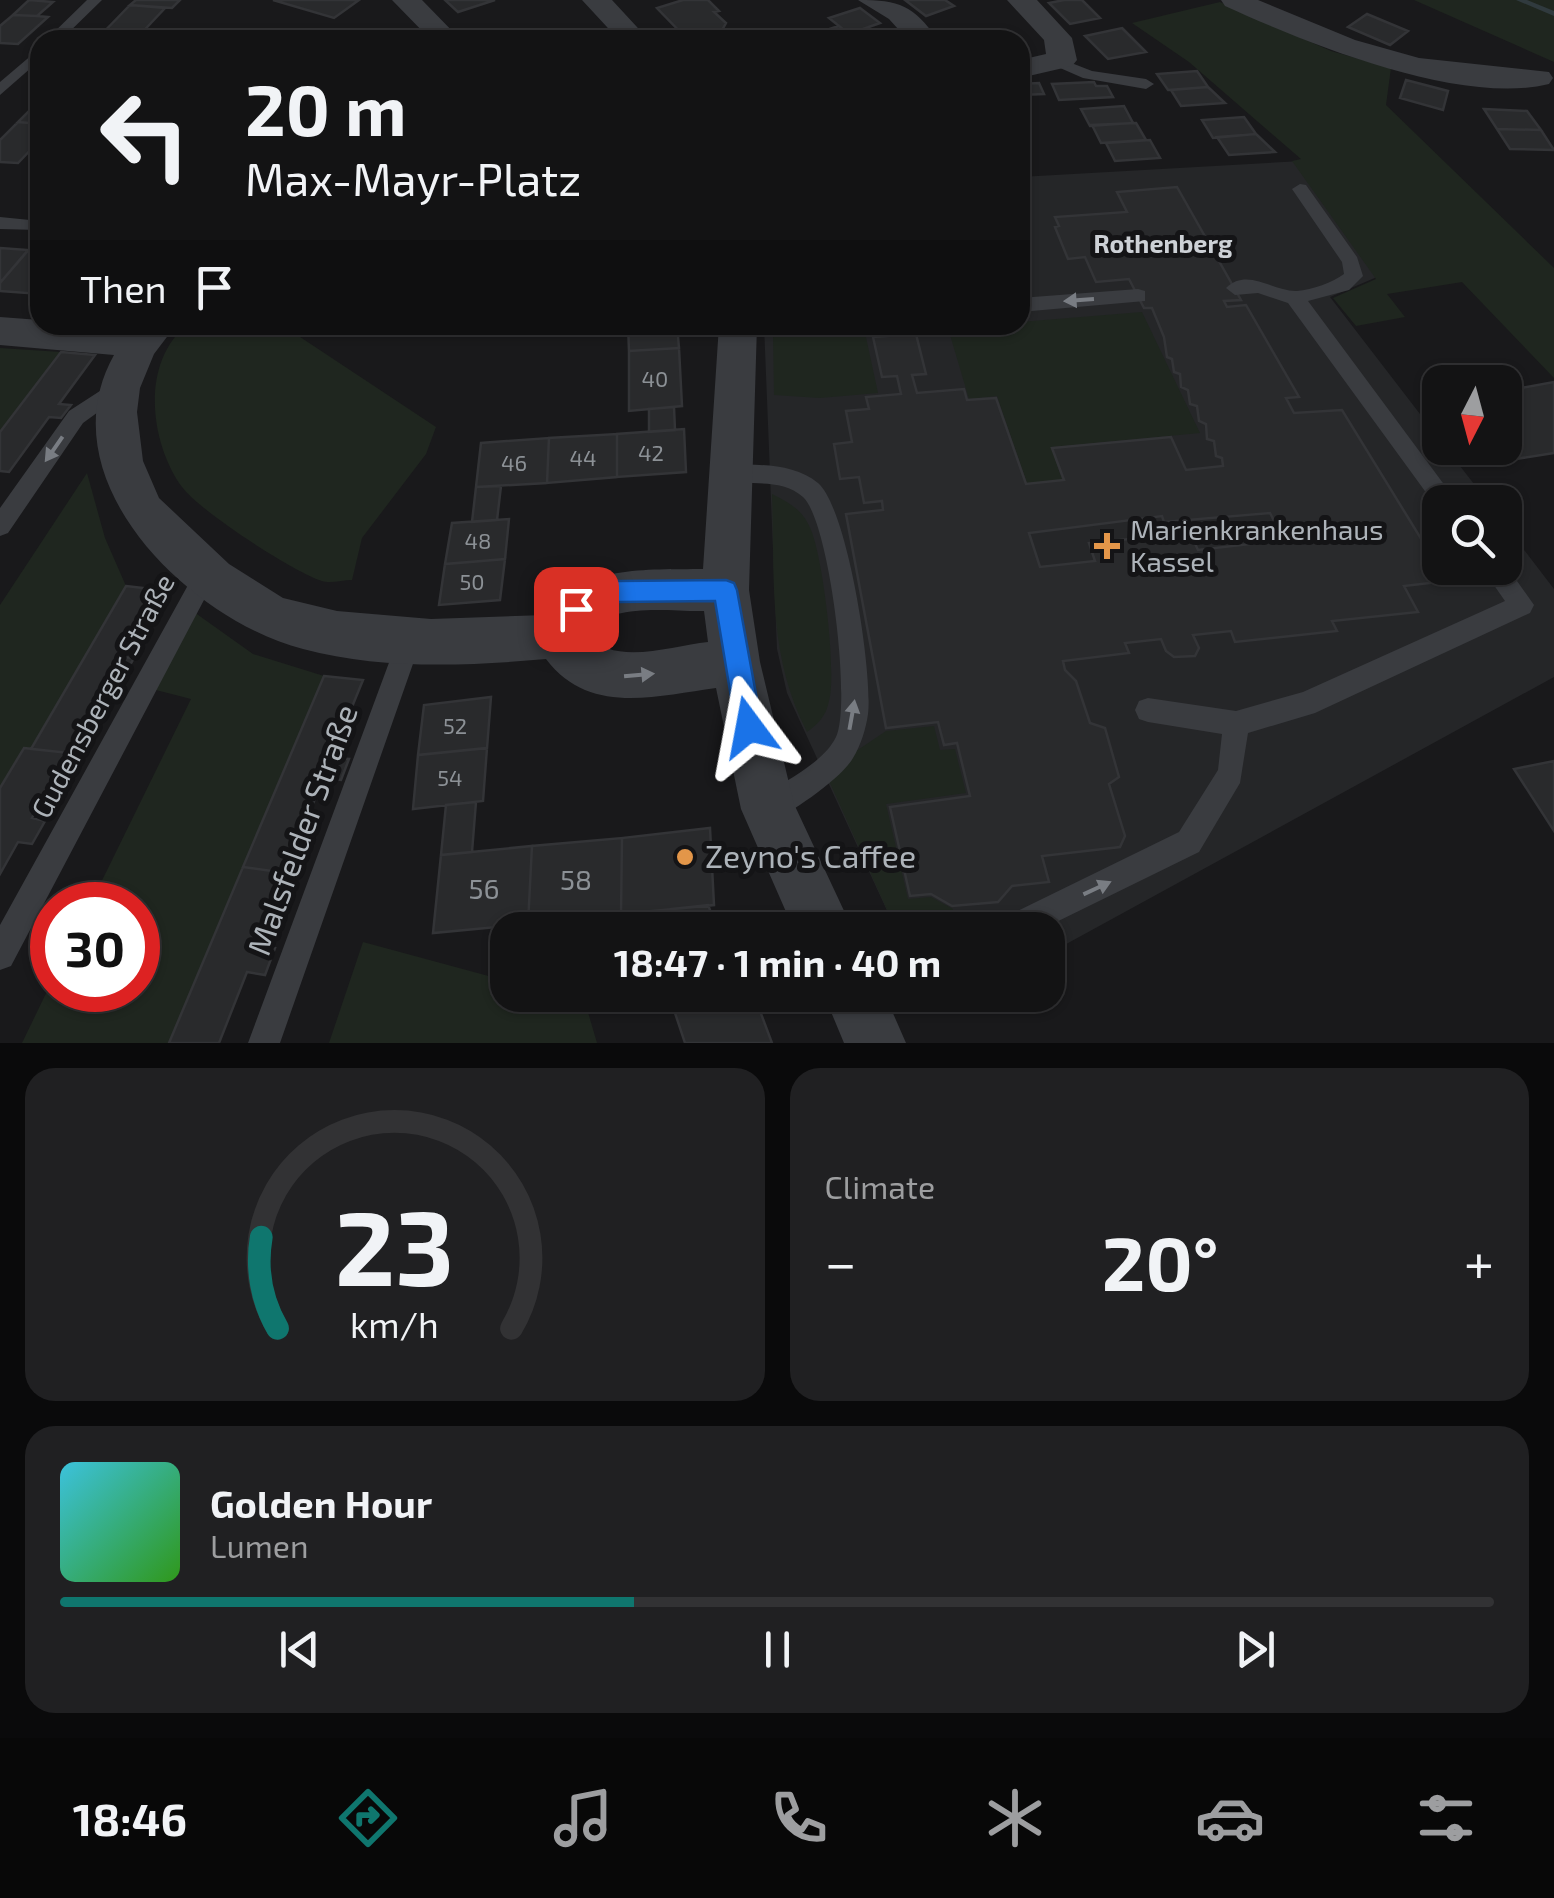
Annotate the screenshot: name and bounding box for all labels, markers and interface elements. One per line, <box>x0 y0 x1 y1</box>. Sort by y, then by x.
text: 20 m <box>245 66 407 150</box>
icon: left <box>80 70 210 200</box>
text: Max-Mayr-Platz <box>245 151 581 205</box>
district label: Rothenberg <box>1093 228 1233 258</box>
icon: arrive <box>187 260 242 315</box>
text: Then <box>80 265 167 311</box>
one-way arrow <box>1062 293 1094 309</box>
house number: 40 <box>642 365 668 391</box>
north arrow <box>1422 365 1522 465</box>
map controls <box>1422 365 1522 585</box>
one-way arrow <box>44 436 64 463</box>
house number: 42 <box>638 439 664 465</box>
house number: 44 <box>569 444 597 470</box>
house number: 46 <box>501 449 527 475</box>
button: search <box>1422 485 1522 585</box>
place label: Marienkrankenhaus Kassel <box>1130 512 1384 578</box>
house number: 48 <box>465 527 491 553</box>
marker: Marienkrankenhaus Kassel <box>1094 533 1120 559</box>
pin <box>534 567 619 652</box>
street label: Gudensberger Straße <box>23 568 181 823</box>
house number: 50 <box>459 568 485 594</box>
icon: arrive <box>549 582 604 637</box>
one-way arrow <box>624 667 655 683</box>
position arrow <box>697 675 801 779</box>
one-way arrow <box>845 698 860 730</box>
street label: Malsfelder Straße <box>238 699 364 960</box>
house number: 52 <box>443 712 467 738</box>
house number: 54 <box>437 764 463 790</box>
place label: Zeyno's Caffee <box>705 836 916 874</box>
marker: Zeyno's Caffee <box>674 846 696 868</box>
house number: 58 <box>560 862 592 896</box>
house number: 56 <box>468 871 500 905</box>
one-way arrow <box>1083 879 1112 896</box>
speed limit sign: 30 <box>30 882 160 1012</box>
text: 18:47 · 1 min · 40 m <box>614 939 941 985</box>
text: Climate <box>825 1167 935 1205</box>
text: 23 <box>335 1182 454 1307</box>
text: 20° <box>1102 1216 1219 1306</box>
text: − <box>825 1228 857 1294</box>
text: + <box>1464 1228 1494 1294</box>
text: km/h <box>350 1302 439 1345</box>
text: Golden Hour <box>210 1480 432 1526</box>
text: Lumen <box>210 1526 309 1564</box>
icon: previous <box>272 1622 327 1677</box>
icon: pause <box>750 1622 805 1677</box>
icon: next <box>1228 1622 1283 1677</box>
icon: directions <box>333 1783 403 1853</box>
icon: music <box>548 1783 618 1853</box>
icon: phone <box>764 1783 834 1853</box>
icon: climate <box>980 1783 1050 1853</box>
icon: car <box>1195 1783 1265 1853</box>
icon: filters <box>1411 1783 1481 1853</box>
text: 18:46 <box>73 1791 187 1845</box>

